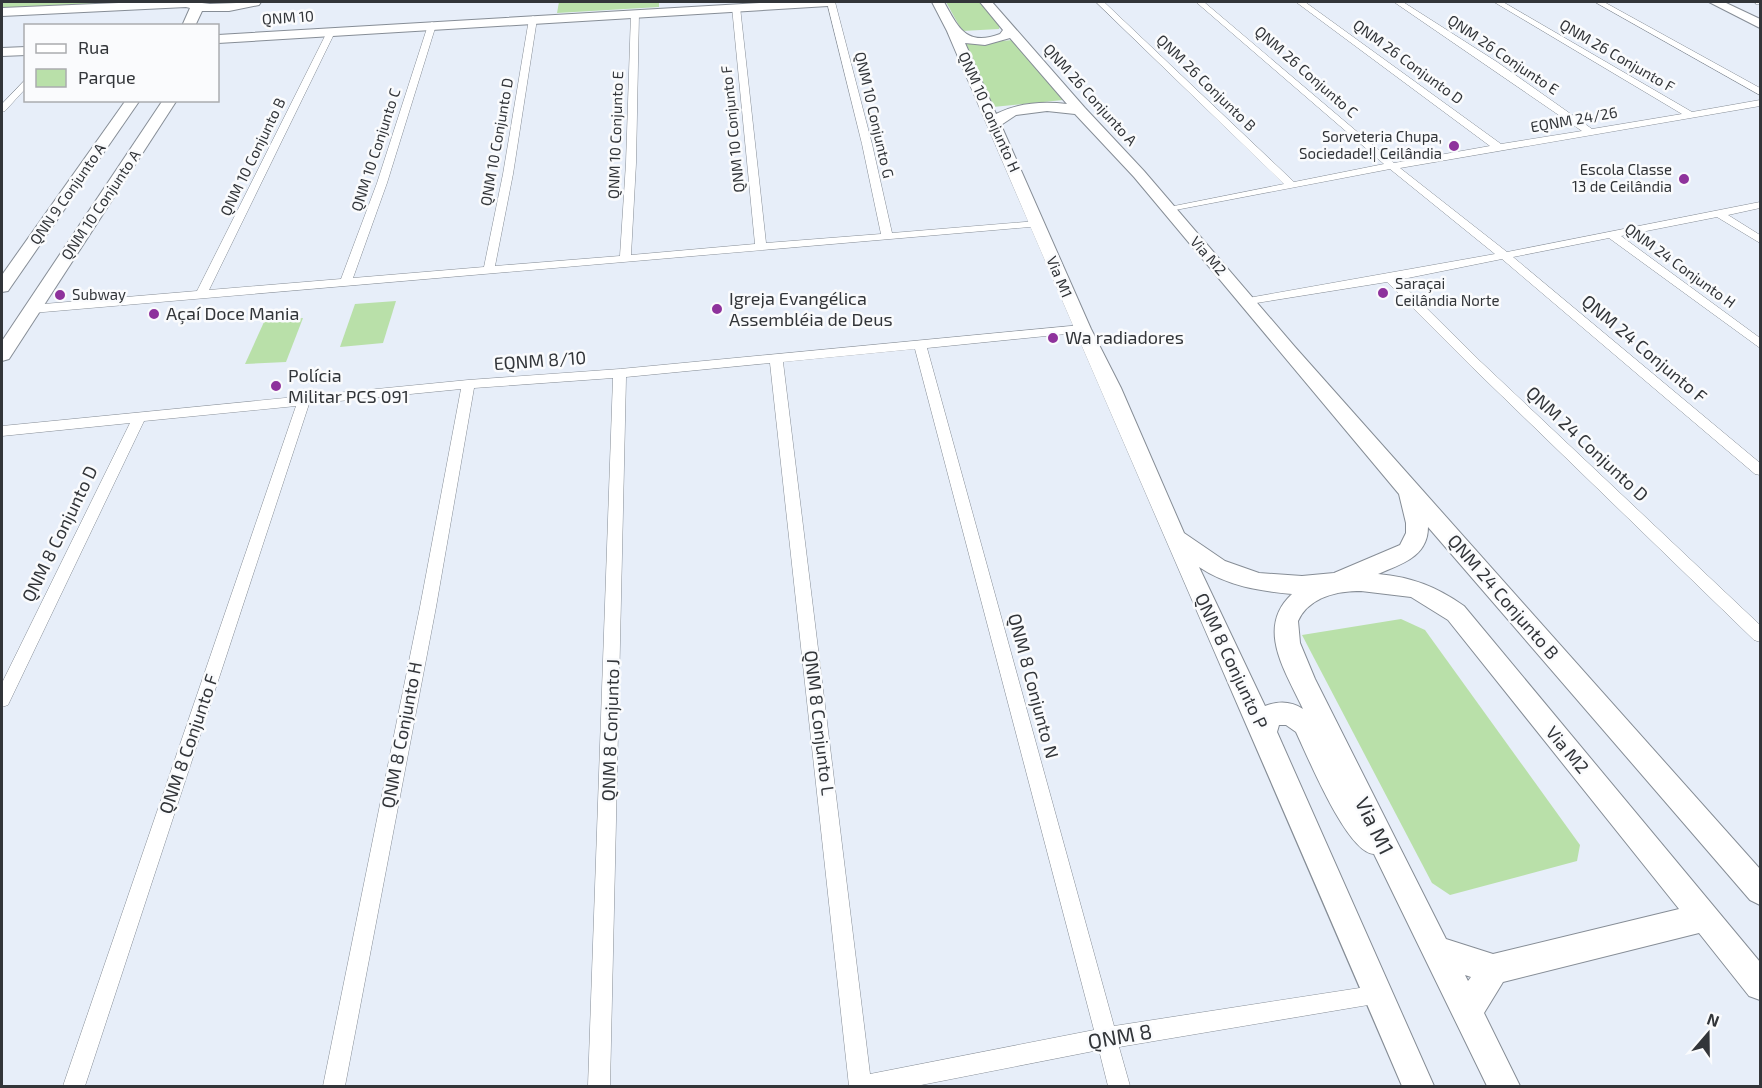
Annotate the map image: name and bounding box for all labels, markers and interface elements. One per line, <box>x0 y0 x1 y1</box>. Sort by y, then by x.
street label: QNM 10 <box>261 6 315 29</box>
street label: QNM 26 Conjunto E <box>1444 10 1563 99</box>
street label: QNM 26 Conjunto D <box>1349 15 1467 108</box>
street label: QNM 26 Conjunto F <box>1556 15 1678 96</box>
street label: QNM 26 Conjunto C <box>1251 22 1362 122</box>
legend <box>24 24 219 102</box>
street label: QNM 26 Conjunto B <box>1153 30 1260 135</box>
text: Rua <box>78 36 109 58</box>
street label: QNM 26 Conjunto A <box>1040 40 1142 150</box>
street label: QNM 10 Conjunto H <box>954 49 1025 175</box>
street label: QNM 10 Conjunto G <box>851 50 898 180</box>
street label: QNM 10 Conjunto F <box>716 64 749 194</box>
text: Parque <box>78 66 136 88</box>
street label: QNM 10 Conjunto E <box>604 71 627 199</box>
street label: QNM 10 Conjunto D <box>476 76 517 207</box>
street label: QNM 10 Conjunto C <box>347 85 405 214</box>
street label: QNM 10 Conjunto B <box>216 95 289 219</box>
street label: EQNM 24/26 <box>1529 103 1619 136</box>
place label: Sorveteria Chupa, Sociedade!| Ceilândia <box>1299 127 1442 162</box>
street label: QNN 9 Conjunto A <box>25 139 110 248</box>
marker: Sorveteria Chupa, Sociedade!| Ceilândia <box>1447 139 1461 153</box>
street label: QNM 10 Conjunto A <box>57 145 145 263</box>
place label: Escola Classe 13 de Ceilândia <box>1572 160 1672 195</box>
marker: Escola Classe 13 de Ceilândia <box>1677 172 1691 186</box>
street label: QNM 24 Conjunto H <box>1621 219 1739 312</box>
street label: Via M2 <box>1187 232 1231 279</box>
street label: Via M1 <box>1043 253 1077 300</box>
place label: Saraçai Ceilândia Norte <box>1395 274 1500 309</box>
place label: Subway <box>72 285 126 303</box>
marker: Saraçai Ceilândia Norte <box>1376 286 1390 300</box>
place label: Igreja Evangélica Assembléia de Deus <box>729 287 893 330</box>
marker: Subway <box>53 288 67 302</box>
street label: QNM 24 Conjunto F <box>1578 289 1712 407</box>
place label: Açaí Doce Mania <box>166 302 299 325</box>
marker: Igreja Evangélica Assembléia de Deus <box>710 302 724 316</box>
marker: Açaí Doce Mania <box>147 307 161 321</box>
place label: Wa radiadores <box>1065 326 1184 348</box>
marker: Wa radiadores <box>1046 331 1060 345</box>
street label: EQNM 8/10 <box>493 346 587 374</box>
place label: Polícia Militar PCS 091 <box>288 364 409 407</box>
marker: Polícia Militar PCS 091 <box>269 379 283 393</box>
street label: QNM 24 Conjunto D <box>1522 381 1653 506</box>
street label: QNM 8 Conjunto D <box>17 462 102 605</box>
street label: QNM 24 Conjunto B <box>1444 529 1564 663</box>
street label: QNM 8 Conjunto P <box>1191 589 1273 732</box>
street label: QNM 8 Conjunto N <box>1004 611 1064 761</box>
street label: QNM 8 Conjunto L <box>800 649 840 797</box>
street label: QNM 8 Conjunto J <box>597 658 623 802</box>
street label: QNM 8 Conjunto H <box>376 660 426 810</box>
street label: QNM 8 Conjunto F <box>154 671 222 816</box>
street label: Via M2 <box>1542 721 1594 778</box>
street label: Via M1 <box>1351 792 1400 858</box>
north arrow <box>1678 1004 1738 1064</box>
text: N <box>1705 1009 1722 1030</box>
street label: QNM 8 <box>1086 1018 1154 1054</box>

